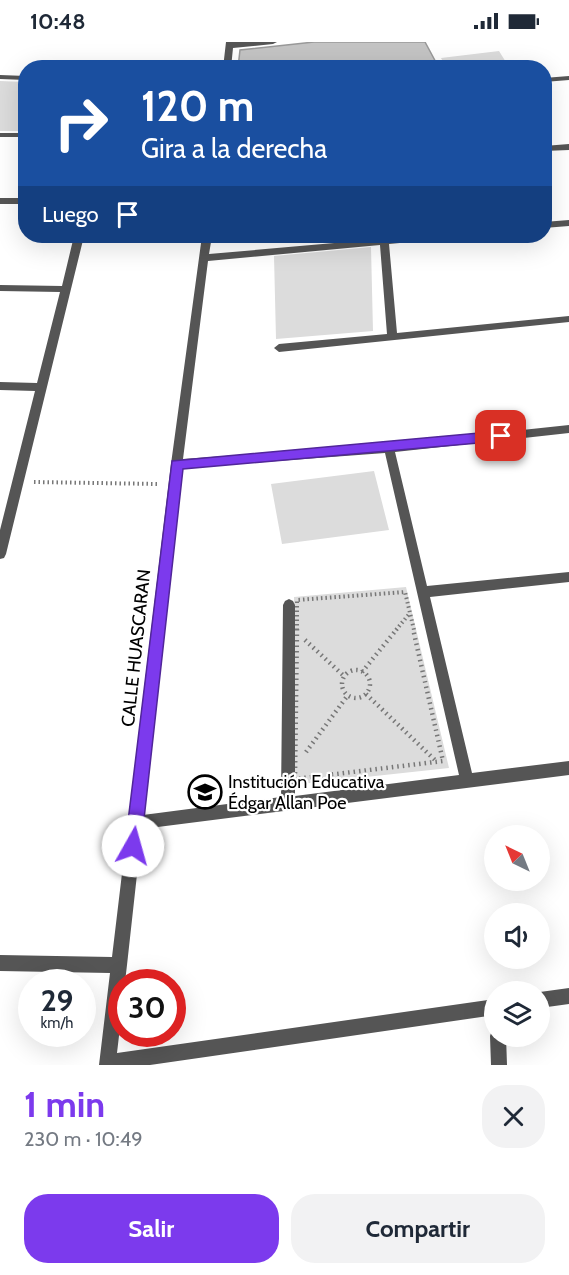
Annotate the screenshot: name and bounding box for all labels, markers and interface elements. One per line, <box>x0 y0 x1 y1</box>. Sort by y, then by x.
text: 10:48 <box>30 8 85 35</box>
text: 120 m <box>141 80 254 132</box>
icon: right <box>42 84 120 162</box>
text: Gira a la derecha <box>141 132 327 165</box>
icon: arrive <box>111 198 144 231</box>
text: Luego <box>42 201 99 228</box>
pin <box>475 410 526 461</box>
icon: arrive <box>484 419 517 452</box>
street label: CALLE HUASCARAN <box>117 568 155 728</box>
place label: Institución Educativa Édgar Allan Poe <box>228 771 385 814</box>
school or university icon: Institución Educativa Édgar Allan Poe <box>187 774 223 810</box>
position arrow <box>101 814 165 878</box>
north arrow <box>484 825 550 891</box>
map controls <box>484 825 550 1047</box>
button: sound <box>484 903 550 969</box>
speed limit sign: 30 <box>108 969 186 1047</box>
button: layers <box>484 981 550 1047</box>
text: 29 <box>41 982 73 1019</box>
text: km/h <box>41 1014 73 1032</box>
text: 1 min <box>24 1082 105 1126</box>
button: close <box>482 1085 545 1148</box>
text: 230 m · 10:49 <box>24 1127 143 1151</box>
button: Salir <box>24 1194 279 1263</box>
button: Compartir <box>291 1194 545 1263</box>

